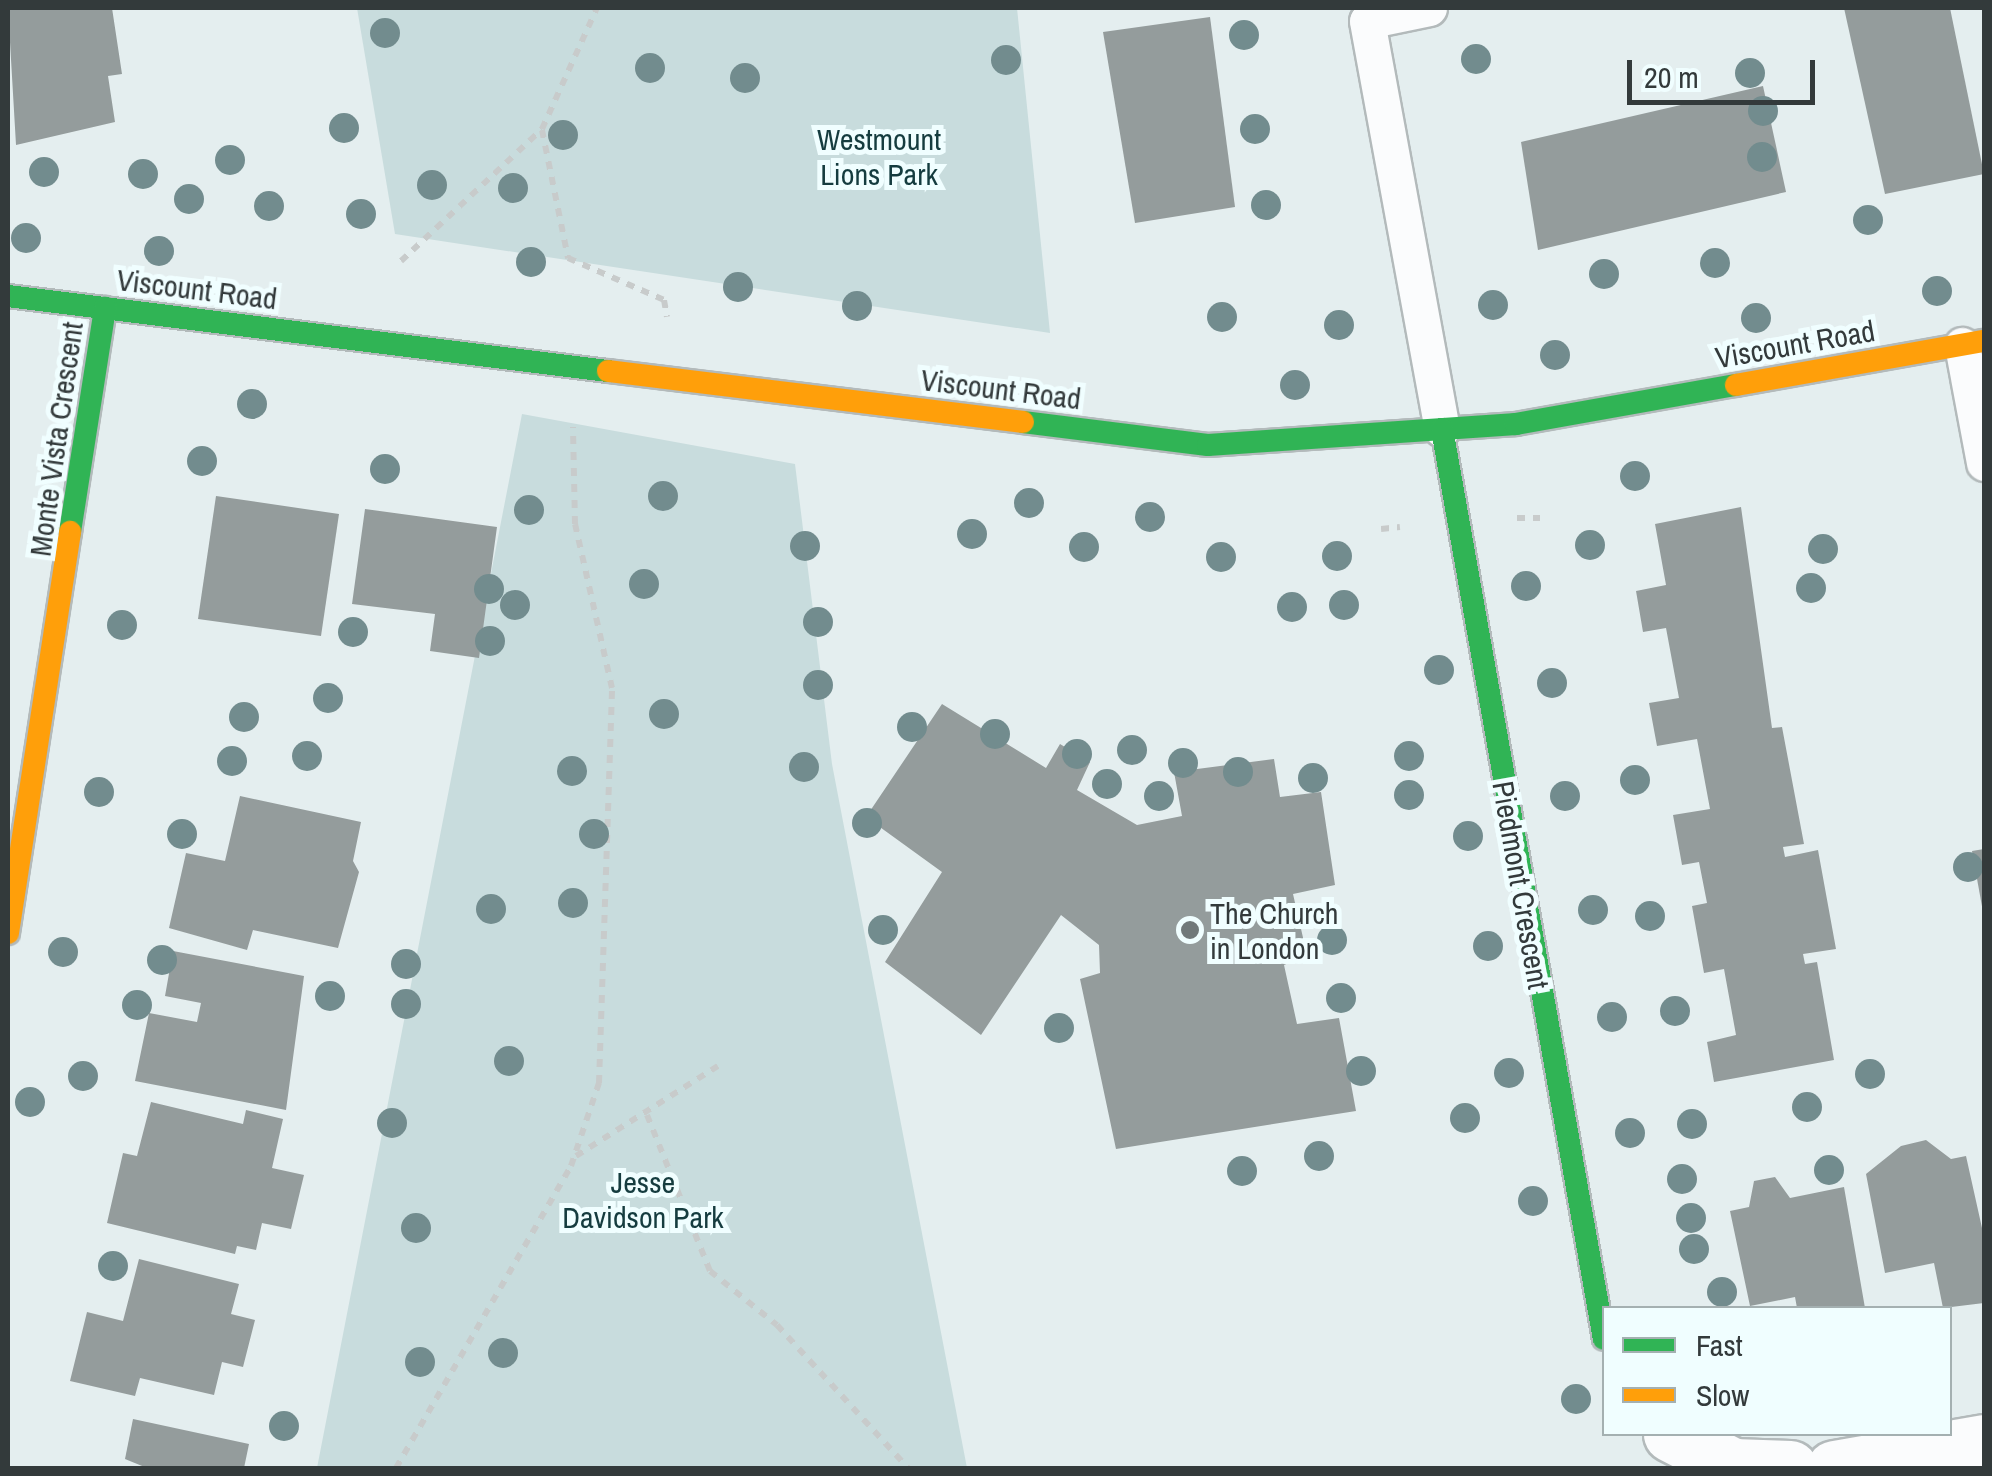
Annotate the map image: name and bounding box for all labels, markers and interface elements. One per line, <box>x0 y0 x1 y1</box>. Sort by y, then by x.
scale bar <box>1632 40 1820 102</box>
text: 20 m <box>1644 57 1699 97</box>
park label: Westmount Lions Park <box>817 121 941 192</box>
street label: Viscount Road <box>115 261 279 317</box>
street label: Viscount Road <box>1713 312 1877 376</box>
street label: Monte Vista Crescent <box>22 320 90 558</box>
street label: Viscount Road <box>919 361 1083 417</box>
street label: Piedmont Crescent <box>1485 778 1557 992</box>
place label: The Church in London <box>1210 895 1339 966</box>
marker: The Church in London <box>1179 919 1201 941</box>
park label: Jesse Davidson Park <box>562 1164 724 1234</box>
legend <box>1602 1306 1952 1436</box>
text: Fast <box>1696 1325 1743 1365</box>
text: Slow <box>1696 1375 1749 1415</box>

